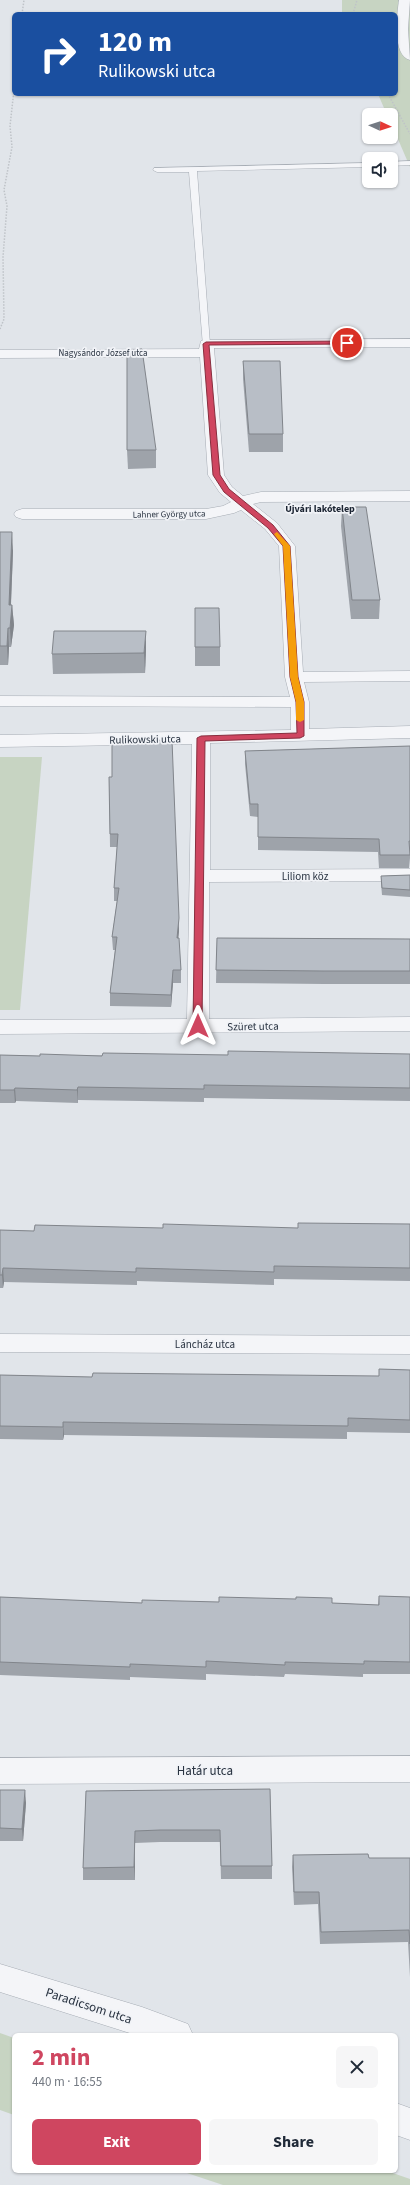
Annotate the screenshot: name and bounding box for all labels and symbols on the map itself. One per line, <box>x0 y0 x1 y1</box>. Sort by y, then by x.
north arrow <box>362 108 398 144</box>
pin <box>330 326 364 360</box>
street label: Nagysándor József utca <box>58 347 148 360</box>
district label: Újvári lakótelep <box>285 502 355 516</box>
street label: Lahner György utca <box>133 507 206 522</box>
street label: Rulikowski utca <box>109 731 181 748</box>
street label: Liliom köz <box>282 869 329 884</box>
position arrow <box>177 1005 219 1047</box>
street label: Szüret utca <box>227 1019 279 1034</box>
street label: Láncház utca <box>175 1337 235 1352</box>
street label: Határ utca <box>177 1762 233 1780</box>
street label: Paradicsom utca <box>43 1983 134 2028</box>

